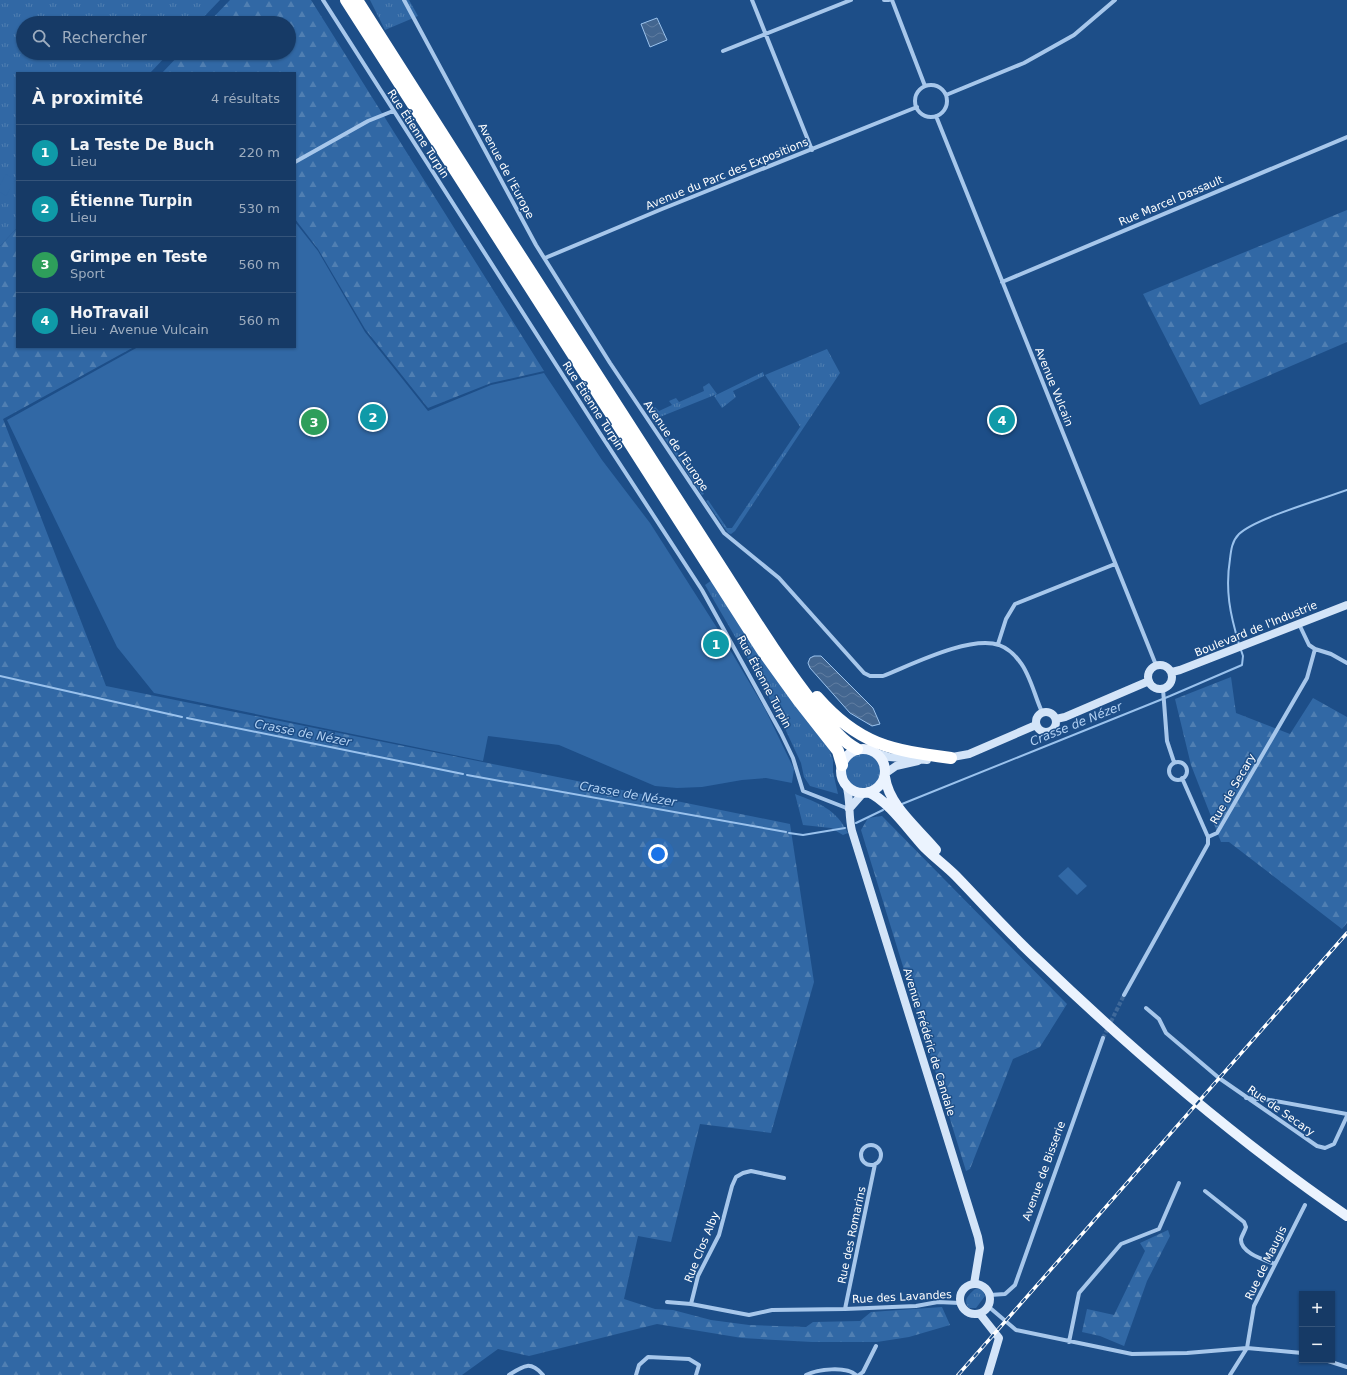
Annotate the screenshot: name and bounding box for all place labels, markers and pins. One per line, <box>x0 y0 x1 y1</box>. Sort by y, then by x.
pin: 2 <box>360 402 386 432</box>
pin: 4 <box>989 405 1015 435</box>
pin: 3 <box>301 407 327 437</box>
pin: 1 <box>703 629 729 659</box>

